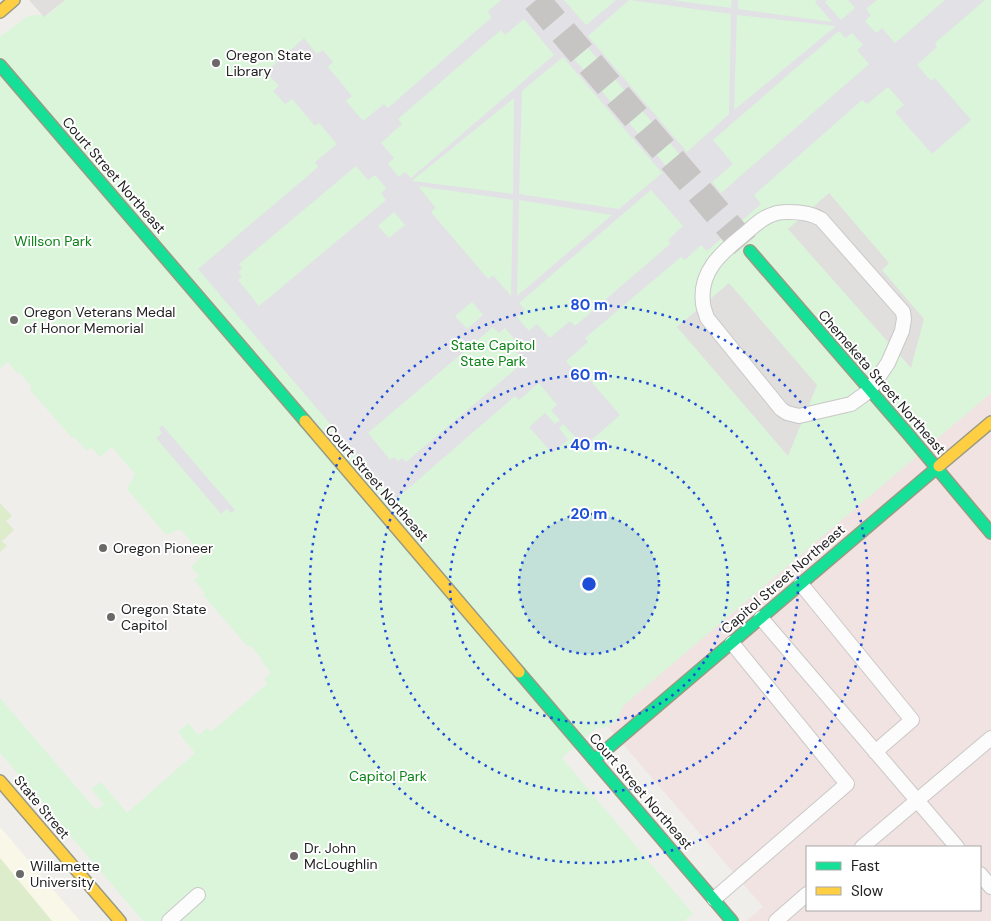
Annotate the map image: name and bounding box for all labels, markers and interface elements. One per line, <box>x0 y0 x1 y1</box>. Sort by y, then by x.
place label: Oregon State Library <box>226 46 312 80</box>
marker: Oregon State Library <box>210 57 222 69</box>
street label: Court Street Northeast <box>58 113 170 237</box>
park label: Willson Park <box>14 232 92 250</box>
text: 80 m <box>570 295 608 315</box>
place label: Oregon Veterans Medal of Honor Memorial <box>24 303 176 337</box>
street label: Chemeketa Street Northeast <box>814 306 950 458</box>
marker: Oregon Veterans Medal of Honor Memorial <box>8 314 20 326</box>
park label: State Capitol State Park <box>451 336 535 370</box>
text: 60 m <box>570 365 608 385</box>
street label: Court Street Northeast <box>321 421 433 545</box>
text: 40 m <box>570 435 608 455</box>
text: 20 m <box>571 504 607 524</box>
street label: Capitol Street Northeast <box>717 520 849 638</box>
place label: Oregon Pioneer <box>113 539 213 557</box>
marker: Oregon Pioneer <box>97 542 109 554</box>
centre of rings <box>580 575 598 593</box>
place label: Oregon State Capitol <box>121 600 207 634</box>
marker: Oregon State Capitol <box>105 611 117 623</box>
street label: Court Street Northeast <box>585 729 697 853</box>
park label: Capitol Park <box>349 767 427 785</box>
street label: State Street <box>10 771 74 843</box>
place label: Dr. John McLoughlin <box>304 839 378 873</box>
legend <box>806 846 981 911</box>
marker: Dr. John McLoughlin <box>288 850 300 862</box>
text: Fast <box>851 856 880 876</box>
place label: Willamette University <box>30 857 100 891</box>
marker: Willamette University <box>14 868 26 880</box>
text: Slow <box>851 881 884 901</box>

